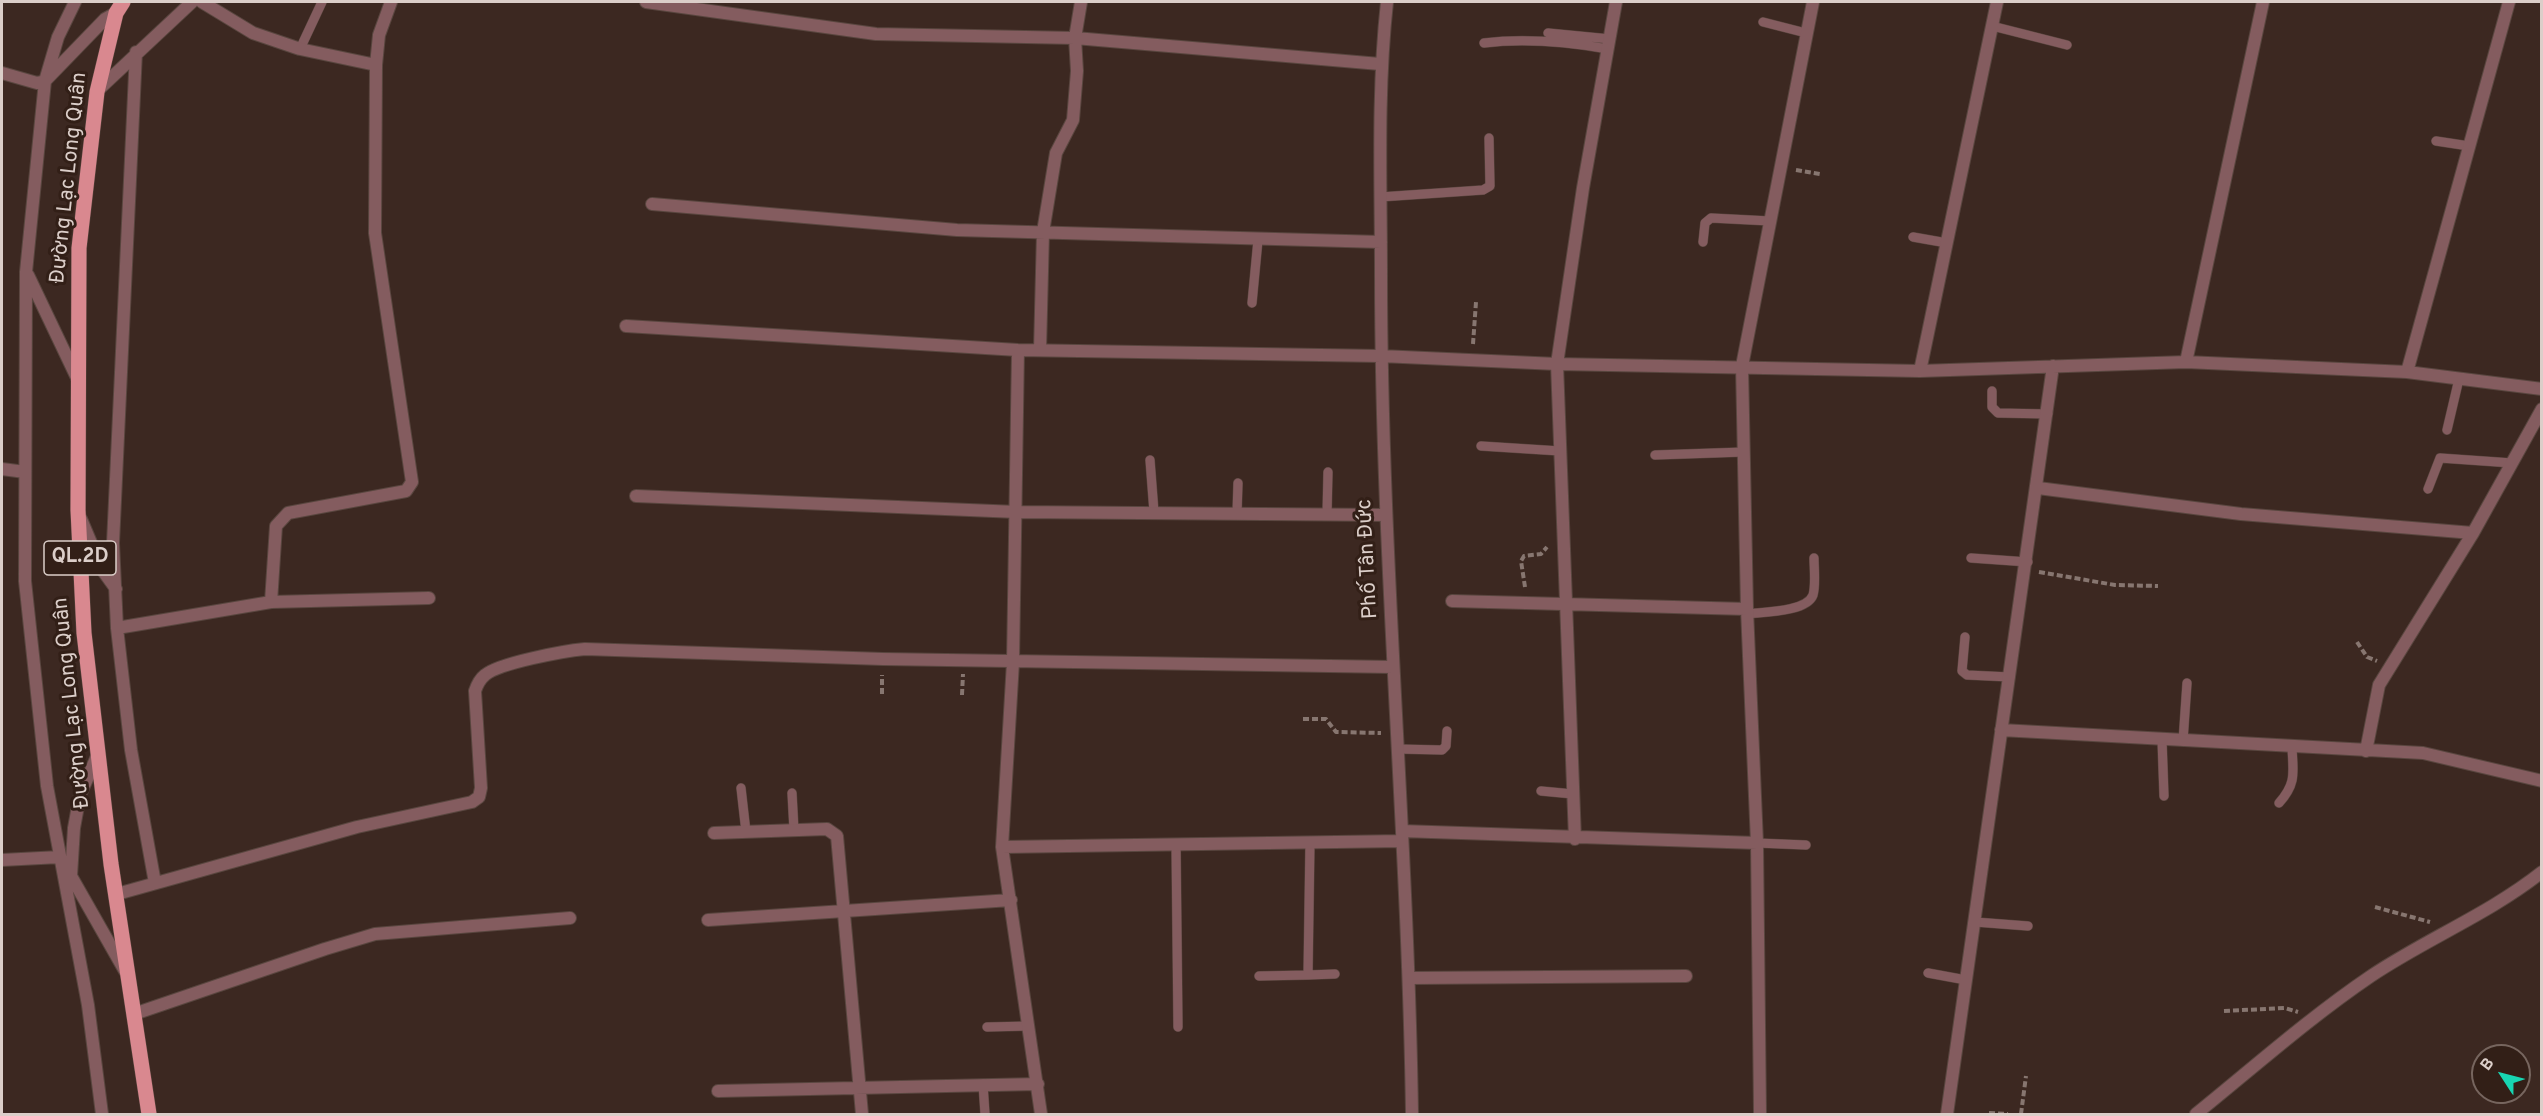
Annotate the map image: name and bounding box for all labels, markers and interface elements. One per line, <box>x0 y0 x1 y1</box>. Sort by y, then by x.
street label: Đường Lạc Long Quân <box>46 71 94 285</box>
street label: Phố Tân Đức <box>1353 498 1385 620</box>
road number: QL.2D <box>44 541 116 575</box>
street label: Đường Lạc Long Quân <box>49 596 97 810</box>
north arrow <box>2471 1044 2531 1104</box>
text: B <box>2477 1054 2499 1075</box>

